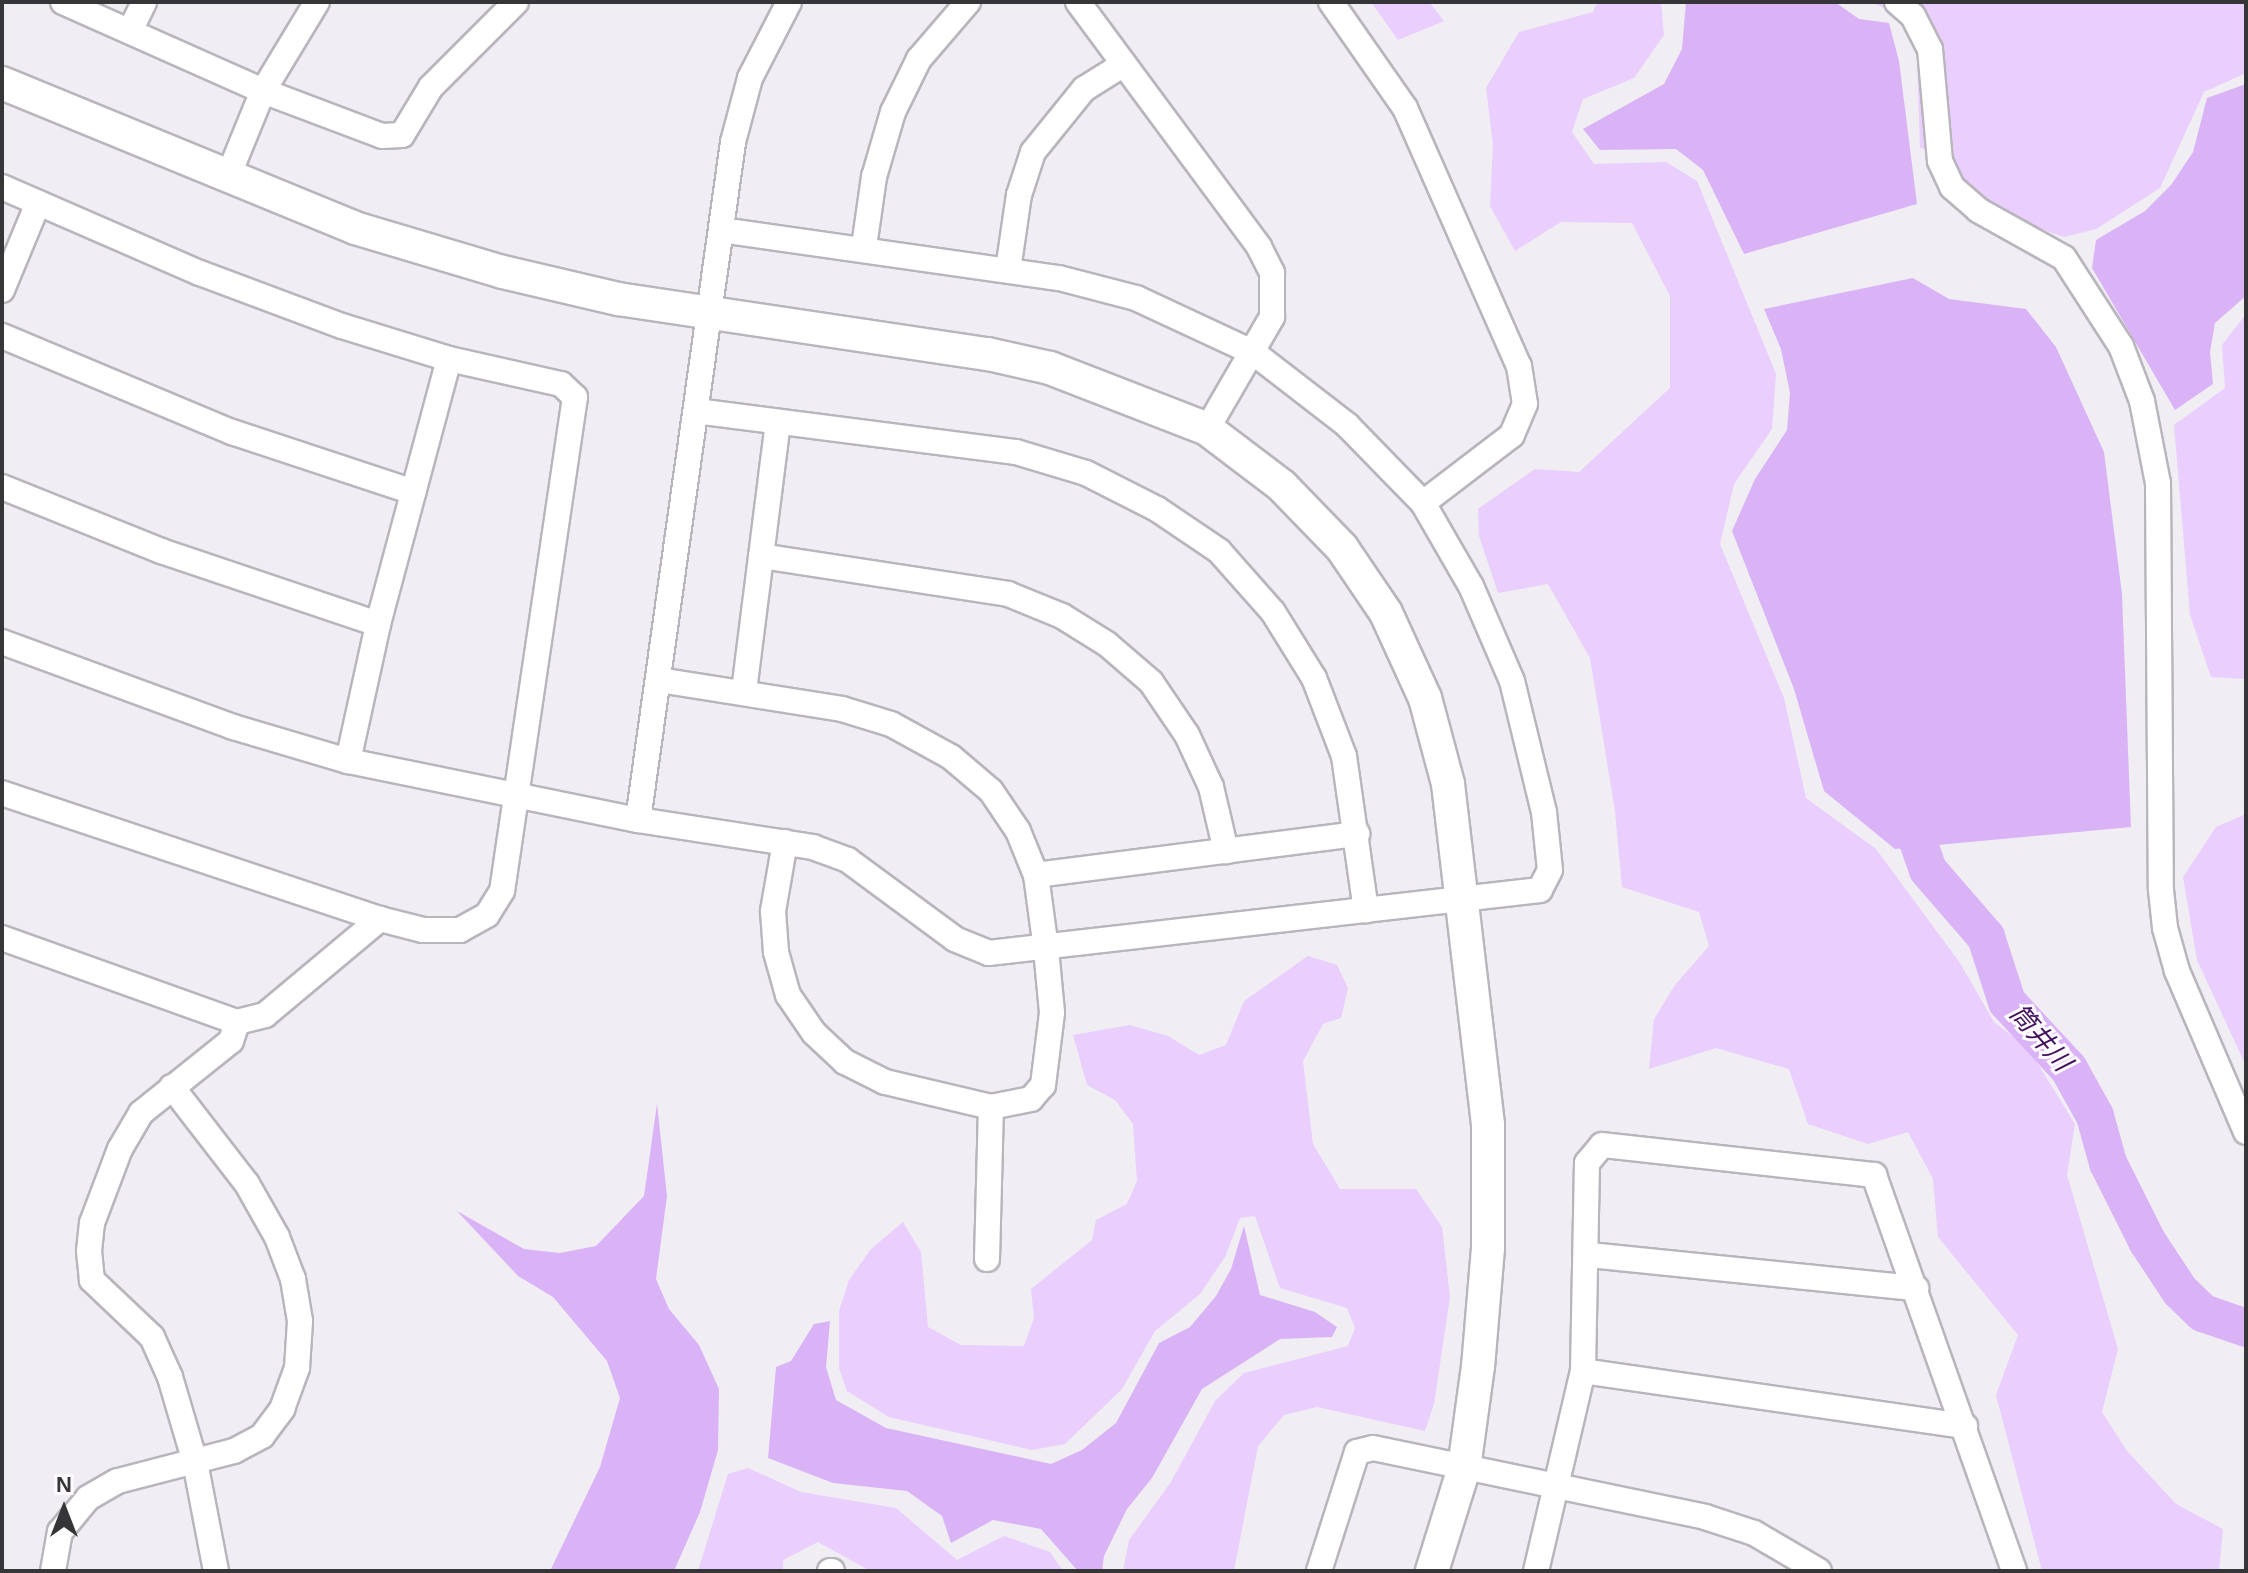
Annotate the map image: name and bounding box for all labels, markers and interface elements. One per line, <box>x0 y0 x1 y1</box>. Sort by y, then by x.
water label: 筒井川 <box>2003 998 2077 1078</box>
north arrow <box>24 1469 104 1549</box>
text: N <box>56 1472 72 1497</box>

